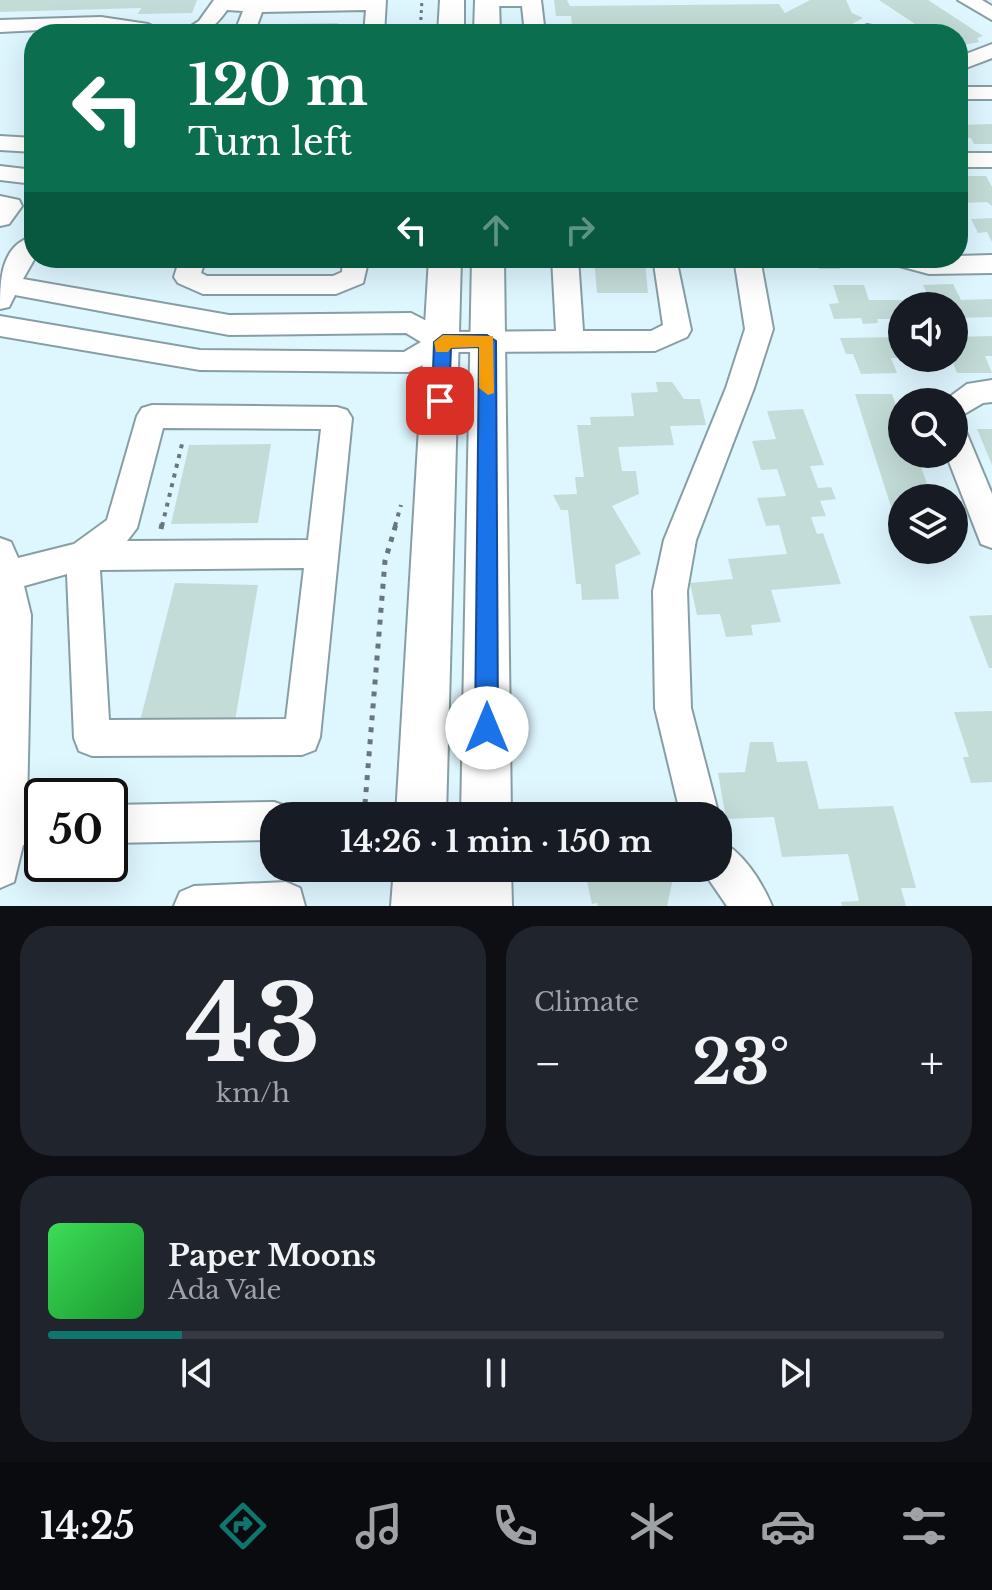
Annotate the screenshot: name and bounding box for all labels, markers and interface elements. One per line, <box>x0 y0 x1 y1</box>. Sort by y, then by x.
text: 120 m <box>188 51 368 120</box>
icon: left <box>56 56 160 160</box>
text: Turn left <box>188 120 352 165</box>
icon: left <box>390 208 434 252</box>
icon: ahead <box>474 208 518 252</box>
icon: right <box>558 208 602 252</box>
map controls <box>888 292 968 564</box>
button: sound <box>888 292 968 372</box>
pin <box>406 367 474 435</box>
icon: arrive <box>418 379 462 423</box>
button: search <box>888 388 968 468</box>
button: layers <box>888 484 968 564</box>
position arrow <box>445 686 529 770</box>
speed limit sign: 50 <box>24 778 128 882</box>
text: 14:26 · 1 min · 150 m <box>340 823 652 860</box>
text: 43 <box>185 960 321 1089</box>
text: Climate <box>534 986 639 1018</box>
text: 23° <box>692 1026 790 1100</box>
text: − <box>534 1036 562 1091</box>
text: + <box>920 1036 944 1091</box>
text: km/h <box>216 1077 290 1109</box>
text: Paper Moons <box>168 1237 376 1274</box>
text: Ada Vale <box>168 1274 281 1306</box>
icon: previous <box>175 1351 219 1395</box>
icon: pause <box>474 1351 518 1395</box>
icon: next <box>773 1351 817 1395</box>
icon: directions <box>215 1498 271 1554</box>
icon: music <box>351 1498 407 1554</box>
icon: phone <box>487 1498 543 1554</box>
icon: climate <box>624 1498 680 1554</box>
icon: car <box>760 1498 816 1554</box>
icon: filters <box>896 1498 952 1554</box>
text: 14:25 <box>40 1504 135 1549</box>

